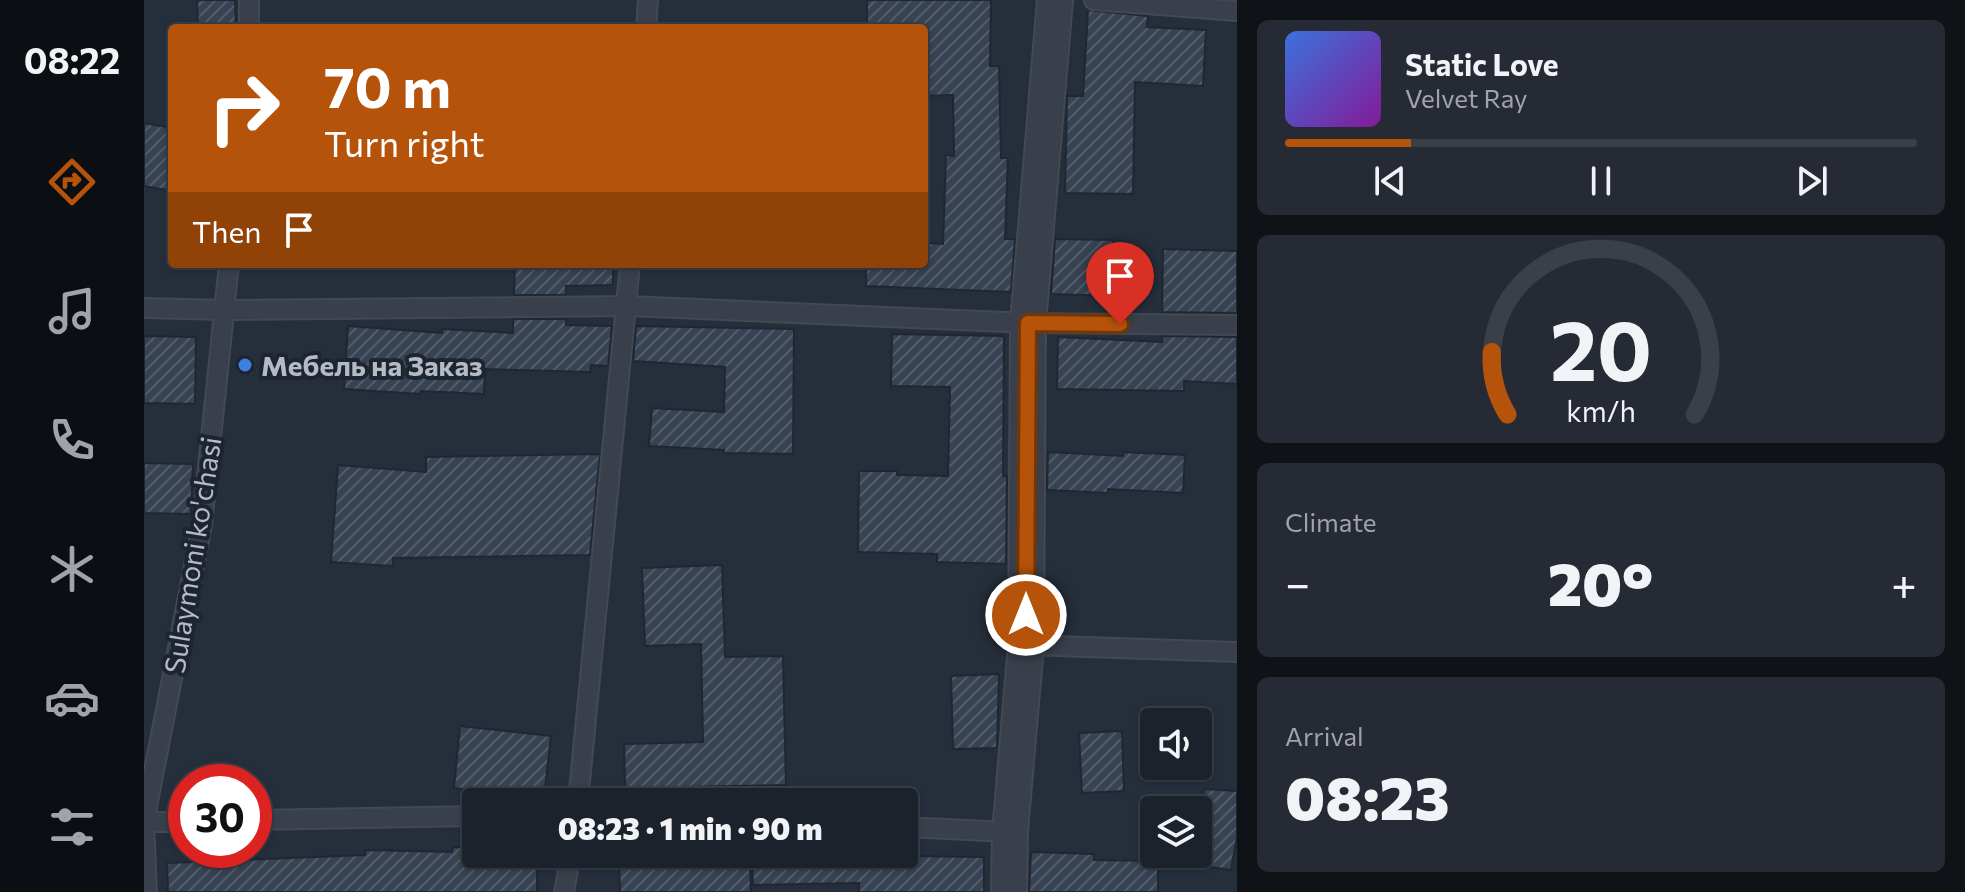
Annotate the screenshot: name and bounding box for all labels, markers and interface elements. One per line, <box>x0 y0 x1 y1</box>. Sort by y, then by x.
text: 08:22 <box>24 37 120 81</box>
text: Static Love <box>1405 45 1559 82</box>
text: 70 m <box>324 51 451 120</box>
icon: right <box>192 56 296 160</box>
text: Velvet Ray <box>1405 82 1528 113</box>
text: Turn right <box>324 120 485 164</box>
icon: directions <box>44 154 100 210</box>
icon: previous <box>1368 159 1412 203</box>
icon: pause <box>1579 159 1623 203</box>
icon: next <box>1790 159 1834 203</box>
icon: arrive <box>277 208 321 252</box>
text: Then <box>192 212 261 249</box>
pin <box>1086 242 1154 324</box>
icon: arrive <box>1098 254 1142 298</box>
icon: music <box>44 283 100 339</box>
text: 20 <box>1550 295 1652 397</box>
place label: Мебель на Заказ <box>261 348 483 382</box>
marker: Мебель на Заказ <box>236 356 254 374</box>
text: km/h <box>1566 393 1636 428</box>
icon: phone <box>44 412 100 468</box>
street label: Sulaymoni ko'chasi <box>157 434 227 676</box>
text: Climate <box>1285 506 1377 537</box>
icon: climate <box>44 541 100 597</box>
text: 20° <box>1548 545 1653 618</box>
text: − <box>1285 555 1310 609</box>
text: + <box>1891 555 1917 609</box>
position arrow <box>984 573 1068 657</box>
icon: car <box>44 670 100 726</box>
map controls <box>1140 708 1212 868</box>
button: sound <box>1140 708 1212 780</box>
text: Arrival <box>1285 720 1364 751</box>
text: 08:23 <box>1285 759 1450 832</box>
speed limit sign: 30 <box>168 764 272 868</box>
button: layers <box>1140 796 1212 868</box>
icon: filters <box>44 799 100 855</box>
text: 08:23 · 1 min · 90 m <box>558 809 822 846</box>

